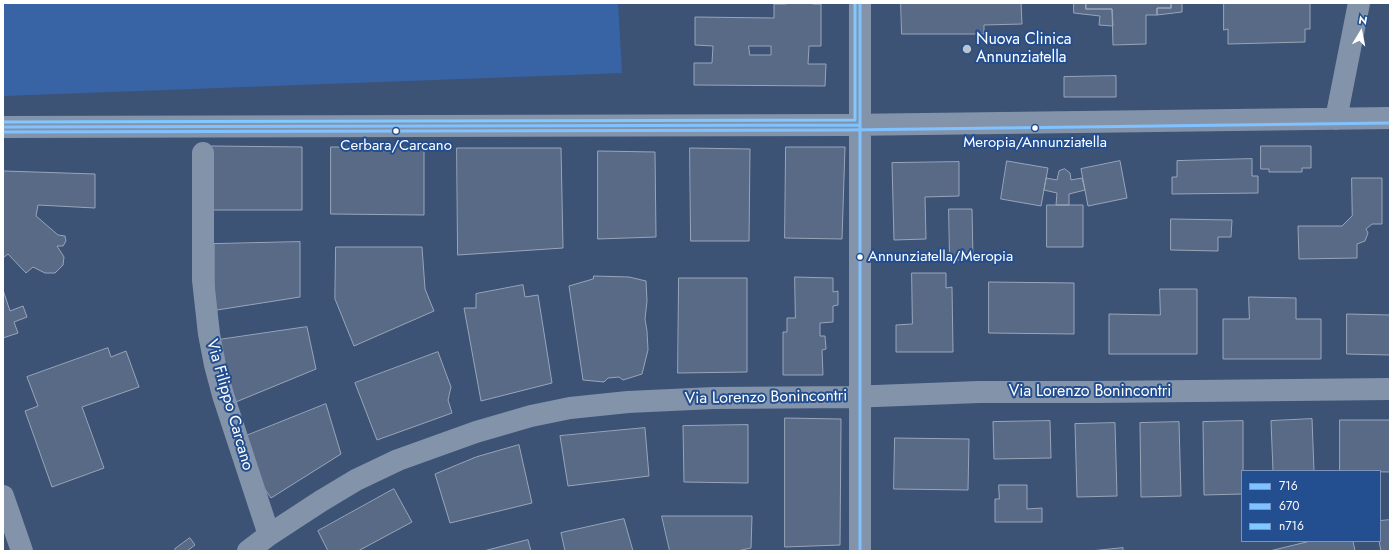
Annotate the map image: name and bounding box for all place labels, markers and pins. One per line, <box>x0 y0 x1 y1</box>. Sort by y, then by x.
place label: Nuova Clinica Annunziatella <box>976 30 1072 68</box>
marker: Nuova Clinica Annunziatella <box>961 43 973 55</box>
marker: Meropia/Annunziatella <box>1030 123 1040 133</box>
marker: Cerbara/Carcano <box>391 126 401 136</box>
place label: Meropia/Annunziatella <box>963 134 1107 152</box>
place label: Cerbara/Carcano <box>340 137 452 155</box>
place label: Annunziatella/Meropia <box>868 248 1013 266</box>
marker: Annunziatella/Meropia <box>855 252 865 262</box>

